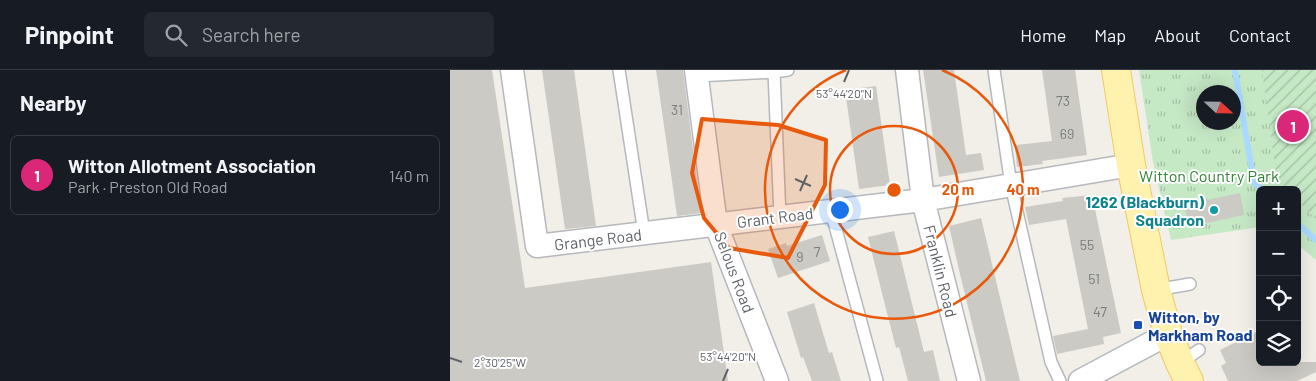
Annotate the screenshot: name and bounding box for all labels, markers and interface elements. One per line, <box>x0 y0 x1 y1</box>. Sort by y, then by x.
search box <box>144 12 494 57</box>
text: Pinpoint <box>25 20 114 49</box>
icon: search <box>162 21 190 49</box>
text: Search here <box>202 23 301 46</box>
text: Home <box>1020 24 1066 46</box>
text: Map <box>1094 24 1126 46</box>
text: About <box>1154 24 1201 46</box>
text: Contact <box>1229 24 1291 46</box>
north arrow <box>1196 85 1241 130</box>
text: 53°44'20"N <box>816 86 872 100</box>
text: Nearby <box>20 90 86 115</box>
house number: 73 <box>1056 92 1070 109</box>
house number: 31 <box>671 101 683 118</box>
pin: 1 <box>1277 107 1309 145</box>
house number: 69 <box>1060 125 1074 142</box>
text: Witton Allotment Association <box>68 154 316 177</box>
text: 1 <box>34 166 40 185</box>
text: 140 m <box>389 166 429 185</box>
park label: Witton Country Park <box>1139 166 1279 185</box>
text: Park · Preston Old Road <box>68 177 228 196</box>
text: 20 m <box>942 180 974 198</box>
text: 40 m <box>1006 180 1040 198</box>
centre of rings <box>885 181 903 199</box>
map controls <box>1256 186 1301 366</box>
button: + <box>1256 186 1301 231</box>
place label: 1262 (Blackburn) Squadron <box>1085 192 1204 229</box>
your location <box>827 197 853 223</box>
street label: Grant Road <box>736 203 814 231</box>
marker: 1262 (Blackburn) Squadron <box>1208 204 1220 216</box>
street label: Franklin Road <box>920 223 962 319</box>
street label: Grange Road <box>553 224 643 254</box>
street label: Selous Road <box>711 229 759 315</box>
button: − <box>1256 231 1301 276</box>
house number: 55 <box>1080 236 1094 253</box>
house number: 7 <box>814 243 821 260</box>
house number: 9 <box>796 248 804 265</box>
house number: 51 <box>1088 270 1100 287</box>
button: locate <box>1256 276 1301 321</box>
house number: 47 <box>1093 303 1107 320</box>
place label: Witton, by Markham Road <box>1148 307 1252 344</box>
marker: Witton, by Markham Road <box>1132 319 1144 331</box>
button: layers <box>1256 321 1301 366</box>
text: 53°44'20"N <box>700 349 756 363</box>
text: 2°30'25"W <box>474 355 526 369</box>

